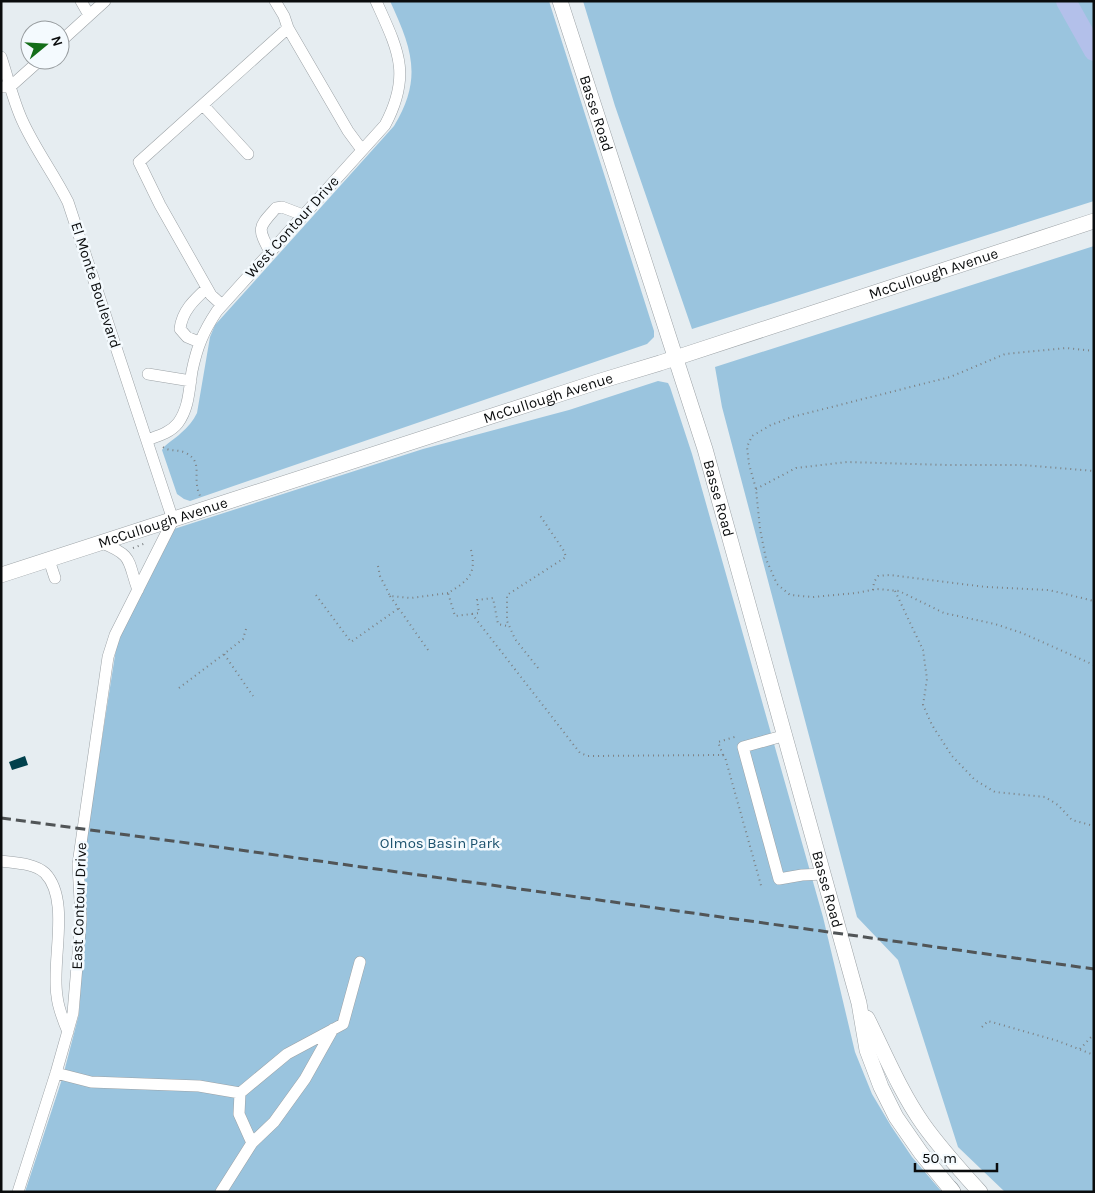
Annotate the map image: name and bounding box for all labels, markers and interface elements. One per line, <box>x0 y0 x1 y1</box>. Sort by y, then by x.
north arrow <box>20 20 70 70</box>
text: N <box>47 34 67 49</box>
street label: Basse Road <box>576 73 617 154</box>
street label: West Contour Drive <box>241 172 343 282</box>
street label: El Monte Boulevard <box>67 220 125 350</box>
street label: McCullough Avenue <box>867 244 1000 303</box>
street label: McCullough Avenue <box>481 369 615 427</box>
street label: Basse Road <box>699 458 738 539</box>
street label: McCullough Avenue <box>96 493 230 552</box>
park label: Olmos Basin Park <box>380 834 500 852</box>
street label: East Contour Drive <box>68 842 90 970</box>
street label: Basse Road <box>808 849 847 930</box>
scale bar <box>915 1140 998 1172</box>
text: 50 m <box>922 1149 957 1167</box>

